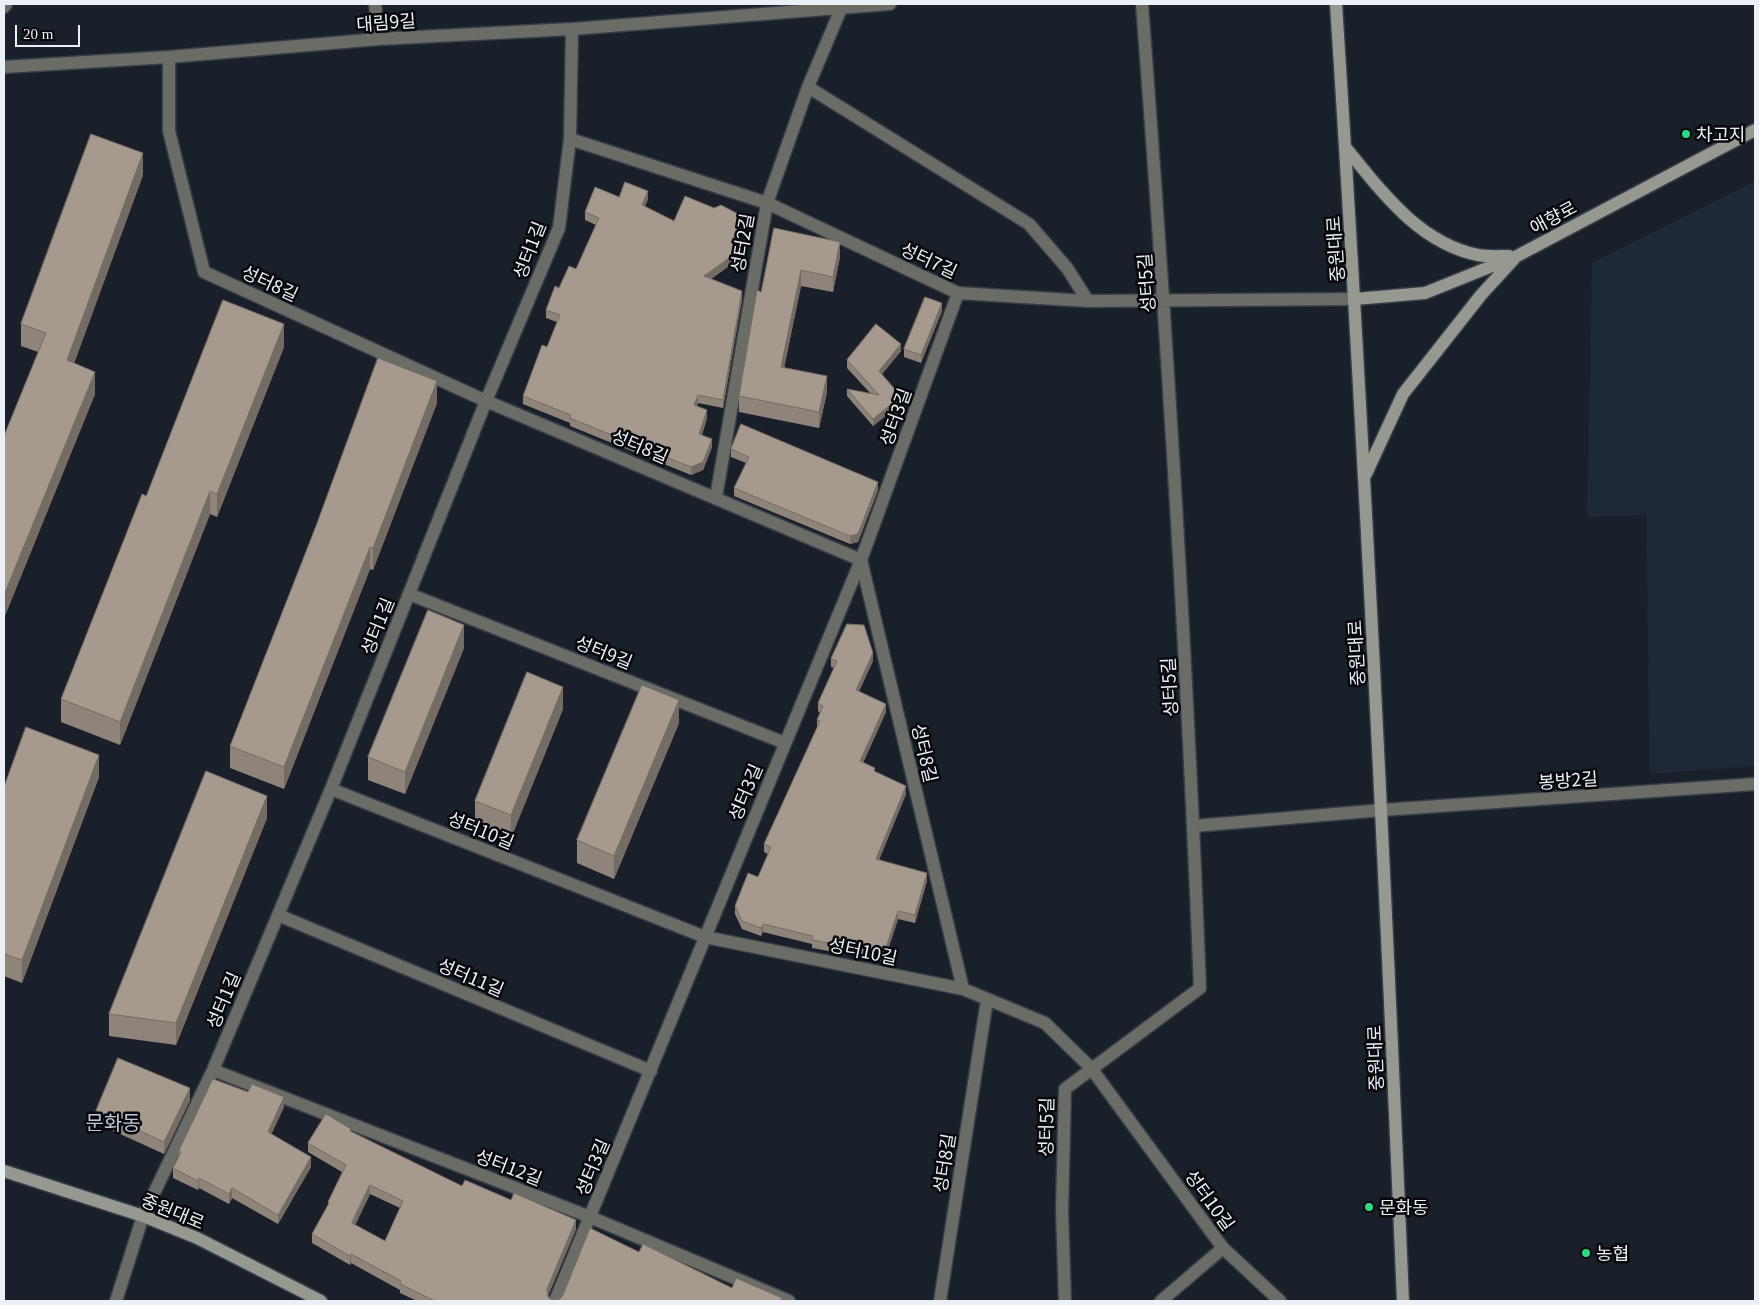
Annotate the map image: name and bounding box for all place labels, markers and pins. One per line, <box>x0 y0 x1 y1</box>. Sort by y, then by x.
place label: 차고지 <box>1696 123 1746 145</box>
marker: 차고지 <box>1680 128 1692 140</box>
place label: 문화동 <box>1379 1196 1429 1218</box>
marker: 문화동 <box>1363 1201 1375 1213</box>
place label: 농협 <box>1596 1242 1629 1264</box>
marker: 농협 <box>1580 1247 1592 1259</box>

